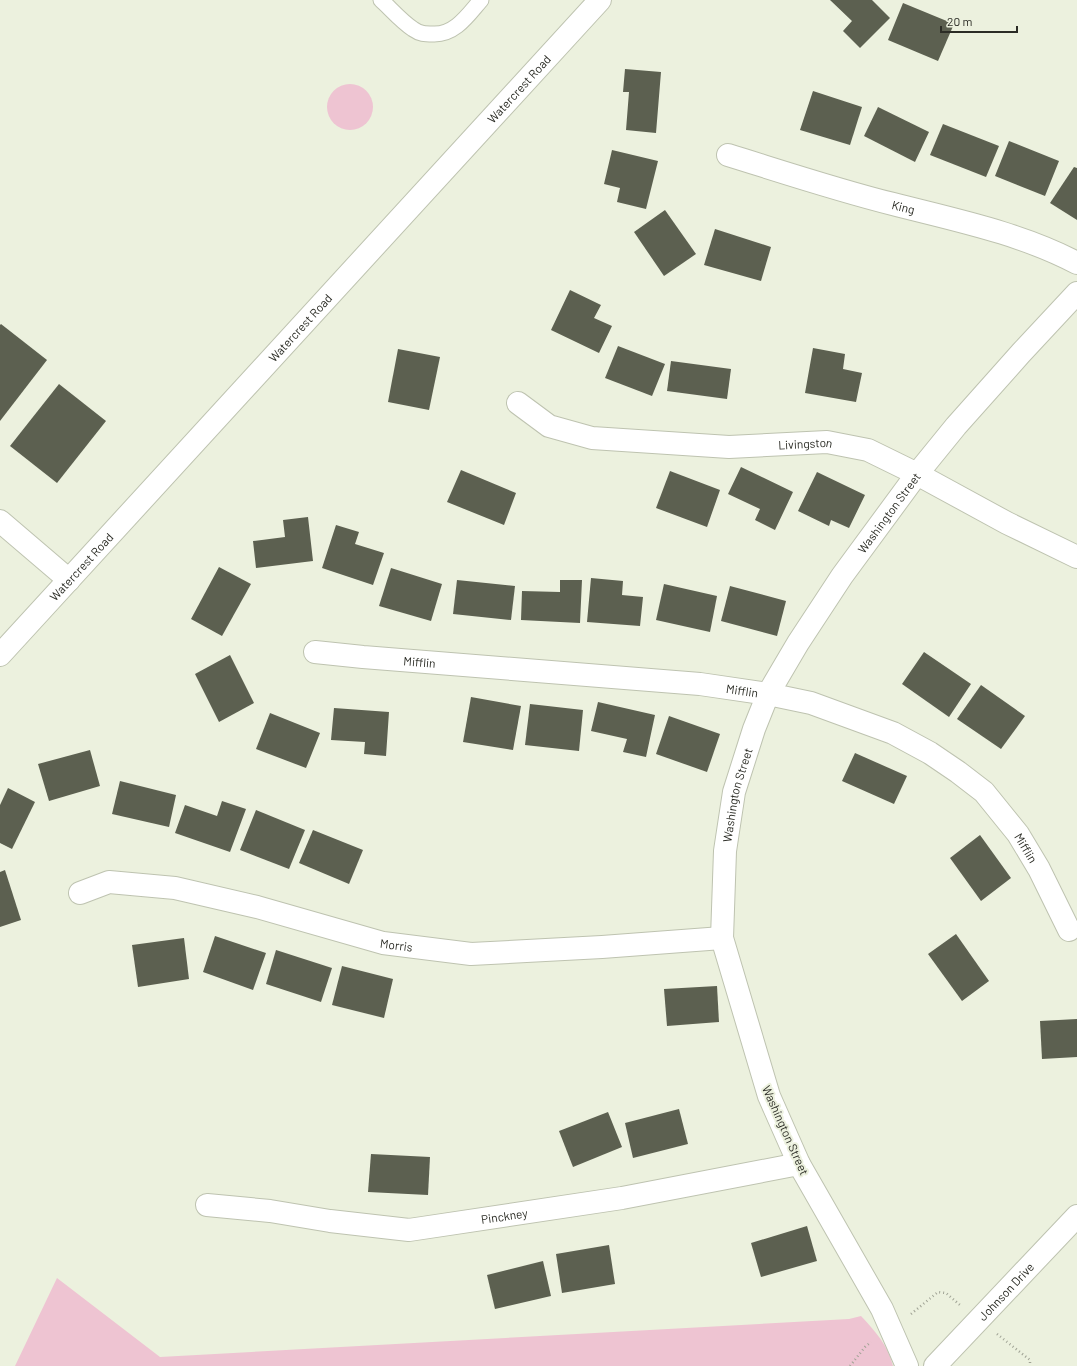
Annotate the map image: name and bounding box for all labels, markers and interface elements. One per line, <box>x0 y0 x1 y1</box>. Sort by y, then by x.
scale bar <box>941 8 1017 34</box>
text: 20 m <box>947 14 973 28</box>
street label: Watercrest Road <box>484 52 553 125</box>
street label: King <box>890 197 916 216</box>
street label: Watercrest Road <box>265 291 334 364</box>
street label: Livingston <box>778 435 834 451</box>
street label: Washington Street <box>854 470 923 556</box>
street label: Watercrest Road <box>47 530 116 603</box>
street label: Mifflin <box>403 653 436 670</box>
street label: Mifflin <box>725 681 759 699</box>
street label: Washington Street <box>719 746 755 843</box>
street label: Mifflin <box>1012 830 1040 865</box>
street label: Morris <box>379 936 414 954</box>
street label: Washington Street <box>760 1083 812 1177</box>
street label: Pinckney <box>480 1205 529 1226</box>
street label: Johnson Drive <box>975 1259 1036 1323</box>

